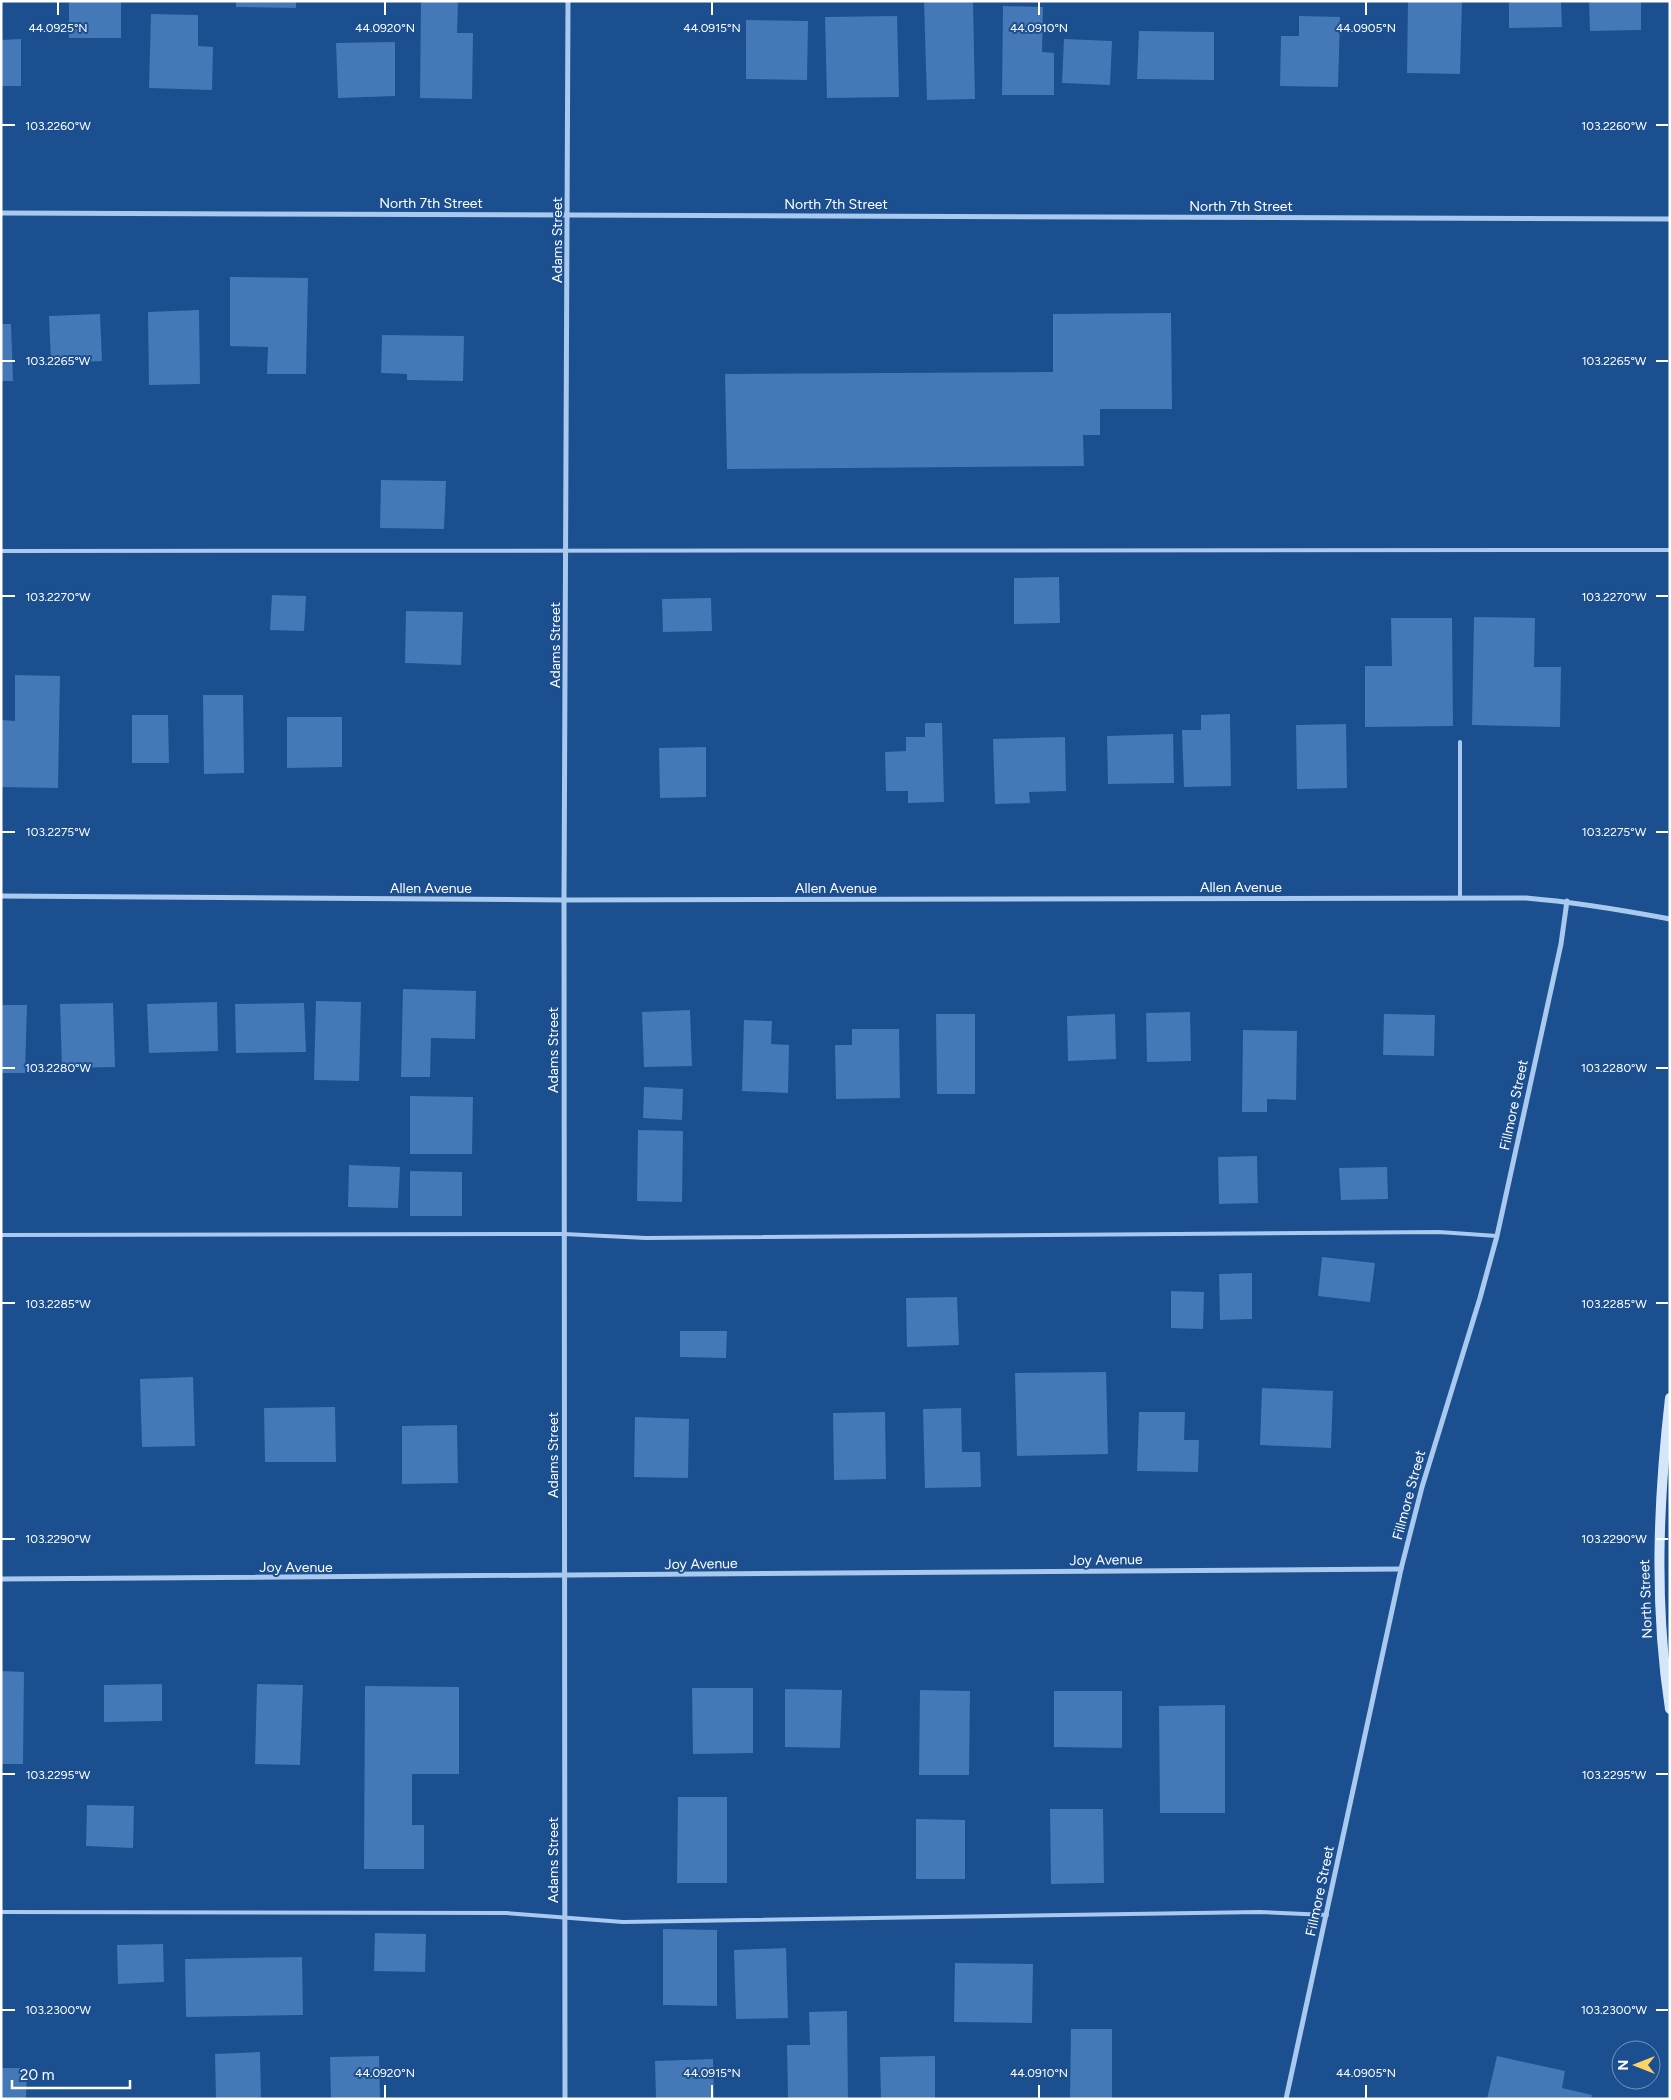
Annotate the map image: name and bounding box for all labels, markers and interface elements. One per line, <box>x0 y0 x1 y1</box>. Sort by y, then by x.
text: 44.0925°N <box>28 21 88 35</box>
text: 44.0920°N <box>355 21 415 35</box>
text: 44.0915°N <box>683 21 741 35</box>
text: 44.0910°N <box>1010 21 1068 35</box>
text: 44.0905°N <box>1336 21 1396 35</box>
text: 103.2260°W <box>25 119 91 133</box>
text: 103.2260°W <box>1581 119 1647 133</box>
street label: North 7th Street <box>379 195 483 212</box>
street label: North 7th Street <box>784 196 888 213</box>
street label: Adams Street <box>549 197 566 283</box>
street label: North 7th Street <box>1189 198 1293 215</box>
text: 103.2265°W <box>26 354 91 368</box>
text: 103.2265°W <box>1582 354 1647 368</box>
text: 103.2270°W <box>25 590 91 604</box>
text: 103.2270°W <box>1581 590 1647 604</box>
street label: Adams Street <box>547 602 564 688</box>
text: 103.2275°W <box>26 825 91 839</box>
text: 103.2275°W <box>1582 825 1647 839</box>
street label: Allen Avenue <box>1200 879 1282 896</box>
street label: Allen Avenue <box>390 880 472 897</box>
street label: Allen Avenue <box>795 880 877 897</box>
street label: Adams Street <box>545 1007 562 1093</box>
street label: Fillmore Street <box>1496 1058 1532 1152</box>
text: 103.2280°W <box>25 1061 92 1075</box>
text: 103.2280°W <box>1581 1061 1648 1075</box>
text: 103.2285°W <box>25 1297 91 1311</box>
text: 103.2285°W <box>1581 1297 1647 1311</box>
street label: Adams Street <box>545 1412 562 1498</box>
street label: Fillmore Street <box>1389 1448 1429 1542</box>
text: 103.2290°W <box>25 1532 91 1546</box>
text: 103.2290°W <box>1581 1532 1647 1546</box>
street label: Joy Avenue <box>1069 1551 1143 1569</box>
street label: Joy Avenue <box>664 1555 738 1573</box>
street label: Joy Avenue <box>259 1559 333 1576</box>
street label: North Street <box>1636 1559 1656 1639</box>
text: 103.2295°W <box>26 1768 91 1782</box>
text: 103.2295°W <box>1582 1768 1647 1782</box>
street label: Adams Street <box>545 1817 562 1903</box>
street label: Fillmore Street <box>1302 1844 1338 1938</box>
text: 103.2300°W <box>25 2003 92 2017</box>
text: 103.2300°W <box>1581 2003 1648 2017</box>
north arrow <box>1611 2040 1661 2090</box>
scale bar <box>12 2058 130 2090</box>
text: N <box>1615 2060 1632 2070</box>
text: 20 m <box>20 2066 54 2084</box>
text: 44.0920°N <box>355 2066 415 2080</box>
text: 44.0915°N <box>683 2066 741 2080</box>
text: 44.0910°N <box>1010 2066 1068 2080</box>
text: 44.0905°N <box>1336 2066 1396 2080</box>

